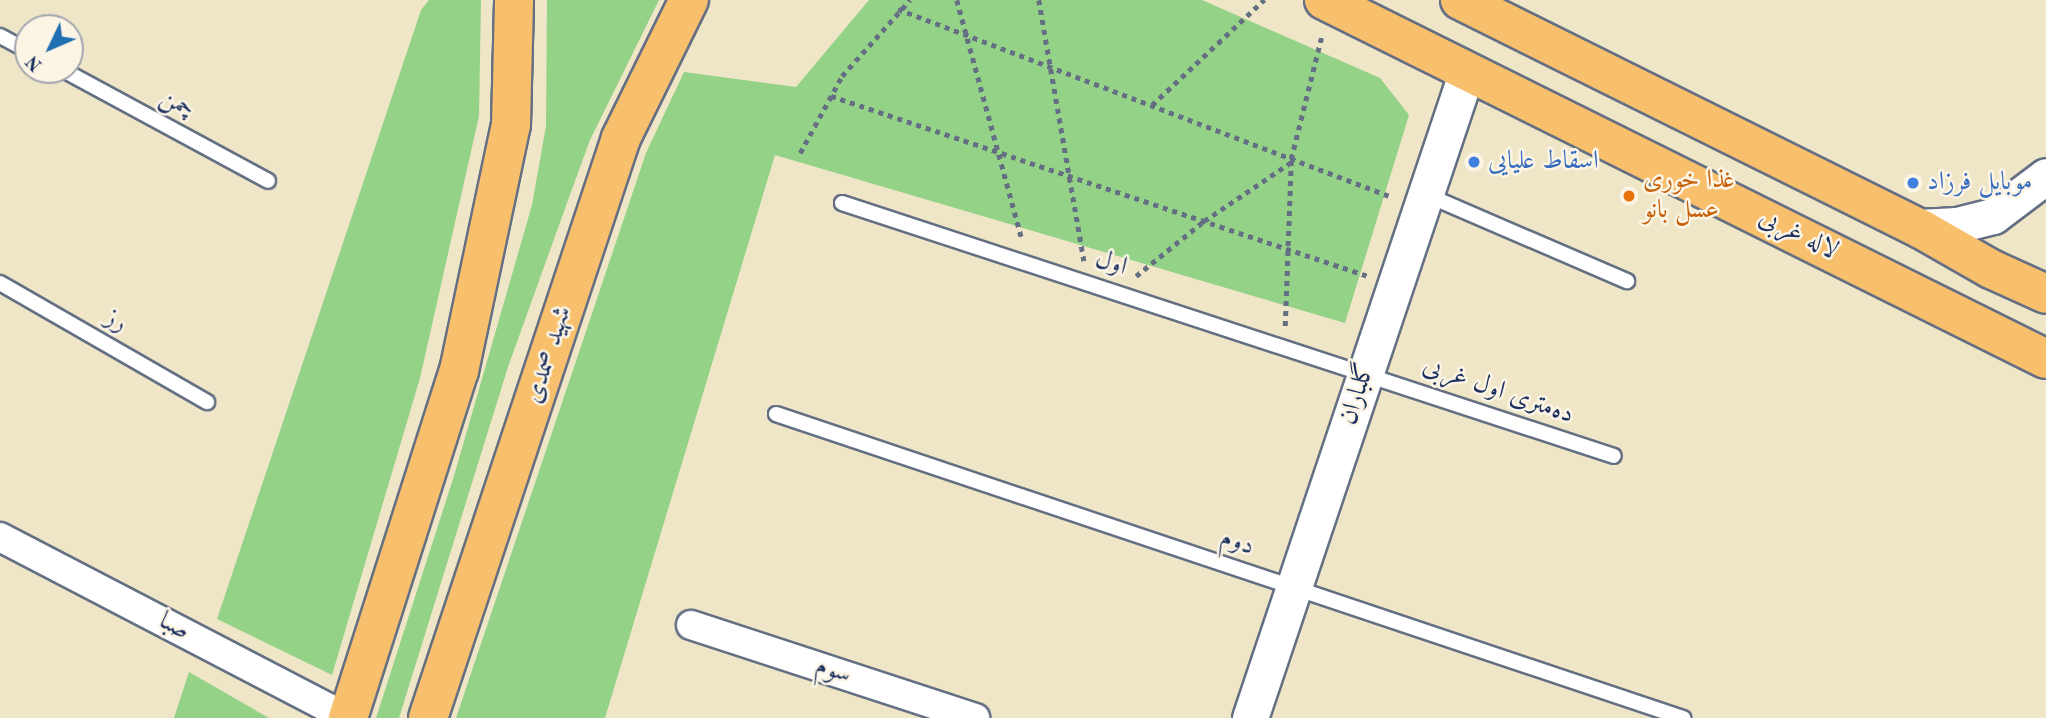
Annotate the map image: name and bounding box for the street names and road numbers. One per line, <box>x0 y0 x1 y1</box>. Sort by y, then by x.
street label: چمن <box>154 82 200 126</box>
street label: لاله غربی <box>1753 203 1843 267</box>
street label: اول <box>1091 244 1131 284</box>
street label: رز <box>99 302 133 340</box>
street label: شهید صمدی <box>519 302 579 408</box>
street label: ده‌متری اول غربی <box>1418 351 1578 431</box>
street label: گلباران <box>1333 359 1383 429</box>
street label: دوم <box>1216 523 1258 563</box>
street label: صبا <box>153 606 195 648</box>
street label: سوم <box>811 651 855 691</box>

